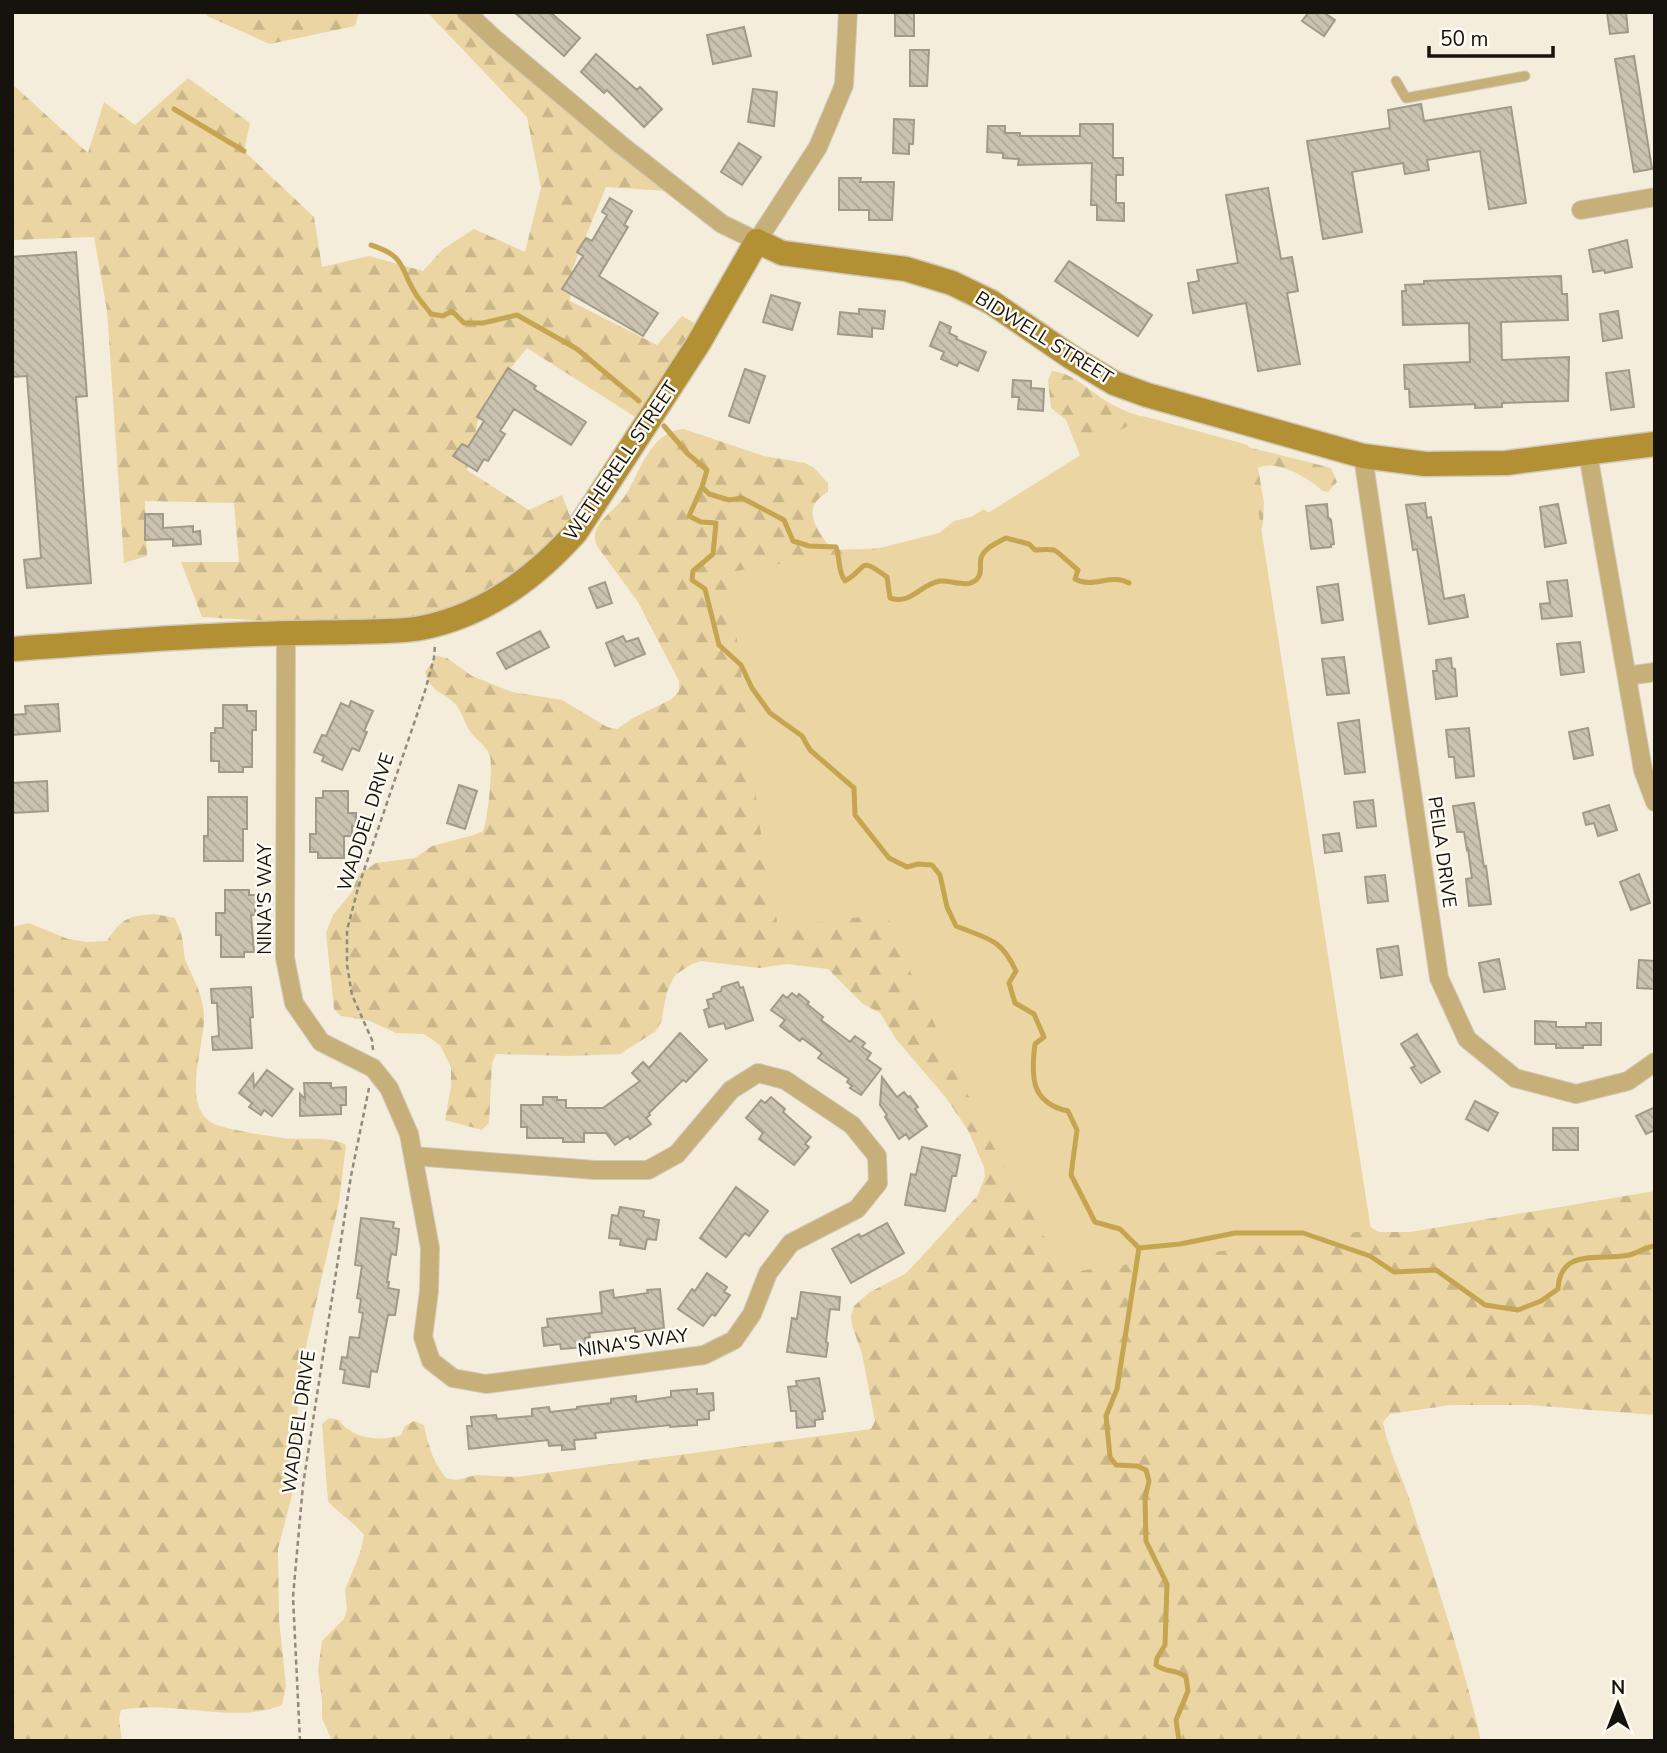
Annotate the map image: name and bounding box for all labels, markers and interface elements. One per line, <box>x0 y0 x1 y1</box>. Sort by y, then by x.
scale bar <box>1429 14 1553 58</box>
text: 50 m <box>1440 25 1489 53</box>
street label: BIDWELL STREET <box>970 285 1118 391</box>
street label: WETHERELL STREET <box>558 376 684 546</box>
street label: WADDEL DRIVE <box>331 749 401 895</box>
street label: PEILA DRIVE <box>1421 794 1463 910</box>
street label: NINA'S WAY <box>252 843 278 955</box>
street label: NINA'S WAY <box>576 1322 691 1364</box>
street label: WADDEL DRIVE <box>276 1349 322 1495</box>
north arrow <box>1583 1669 1653 1739</box>
text: N <box>1611 1675 1625 1701</box>

